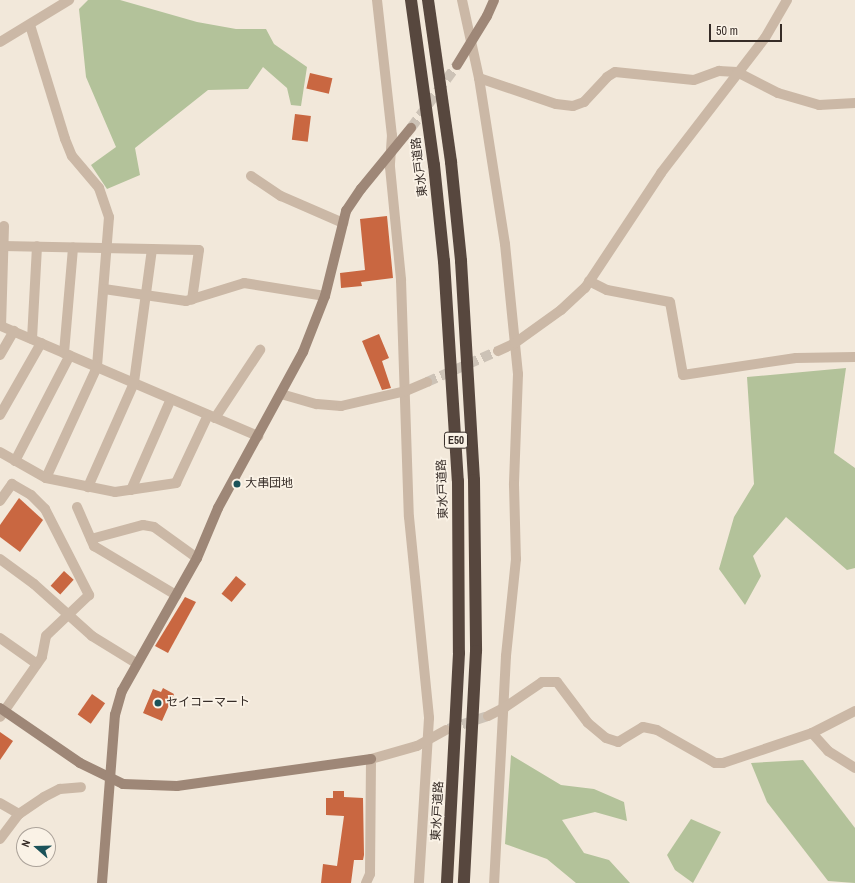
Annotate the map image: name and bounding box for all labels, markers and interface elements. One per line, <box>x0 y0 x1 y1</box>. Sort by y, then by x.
scale bar <box>711 16 784 42</box>
text: 50 m <box>716 23 738 39</box>
street label: 東水戸道路 <box>409 136 431 198</box>
road number: E50 <box>443 431 469 449</box>
street label: 東水戸道路 <box>435 459 451 519</box>
place label: 大串団地 <box>245 477 293 491</box>
marker: 大串団地 <box>232 479 242 489</box>
place label: セイコーマート <box>166 696 250 710</box>
marker: セイコーマート <box>153 698 163 708</box>
street label: 東水戸道路 <box>429 781 447 841</box>
north arrow <box>16 827 56 867</box>
text: N <box>18 838 33 849</box>

